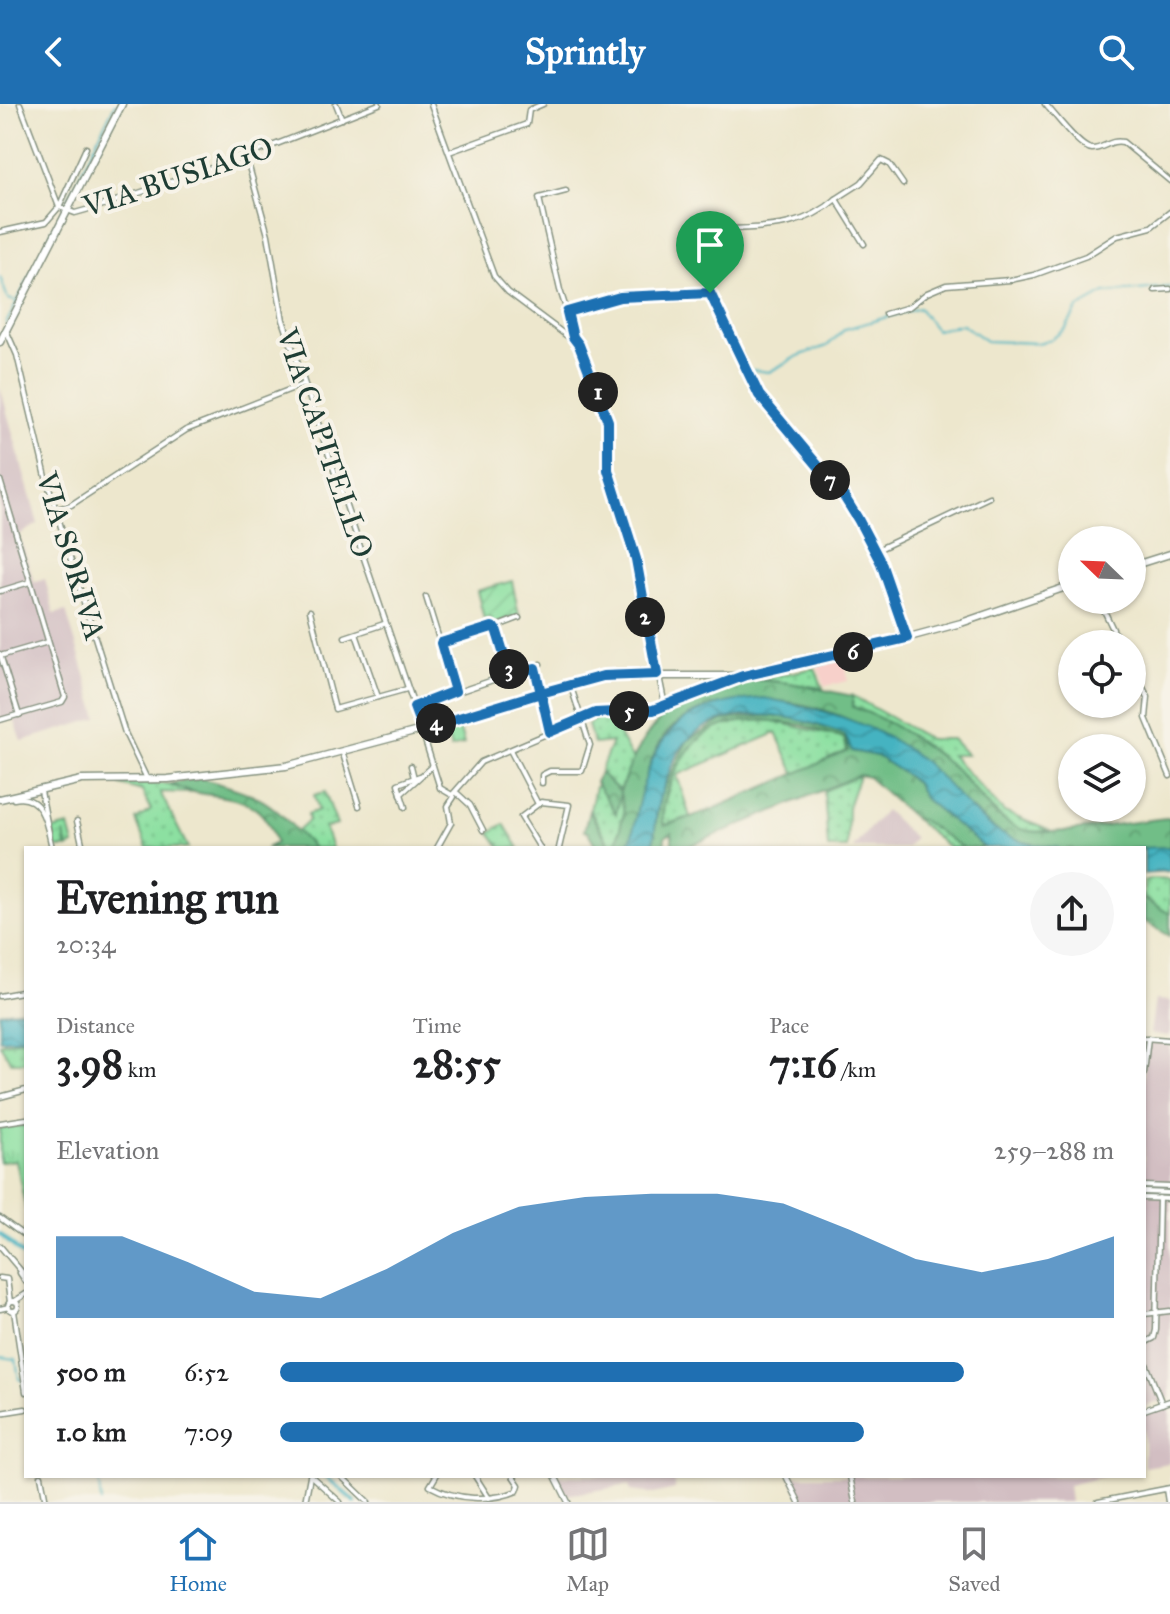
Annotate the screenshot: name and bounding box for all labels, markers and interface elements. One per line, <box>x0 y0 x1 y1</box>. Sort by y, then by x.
icon: back <box>32 30 76 74</box>
text: Sprintly <box>525 30 645 74</box>
icon: search <box>1094 30 1138 74</box>
street label: VIA BUSIAGO <box>77 129 278 225</box>
pin <box>676 211 744 293</box>
icon: arrive <box>688 223 732 267</box>
street label: VIA CAPITELLO <box>269 323 381 562</box>
pin: 1 <box>578 372 618 412</box>
text: 1 <box>594 378 602 405</box>
pin: 7 <box>810 460 850 500</box>
text: 7 <box>824 466 836 493</box>
street label: VIA SORIVA <box>28 467 114 644</box>
north arrow <box>1058 526 1146 614</box>
map controls <box>1058 526 1146 822</box>
pin: 2 <box>625 597 665 637</box>
text: 2 <box>640 603 650 630</box>
button: locate <box>1058 630 1146 718</box>
pin: 6 <box>833 632 873 672</box>
text: 6 <box>847 638 859 665</box>
pin: 3 <box>489 649 529 689</box>
text: 3 <box>505 655 513 682</box>
pin: 5 <box>609 691 649 731</box>
text: 5 <box>624 697 634 724</box>
pin: 4 <box>416 703 456 743</box>
text: 4 <box>430 709 442 736</box>
button: layers <box>1058 734 1146 822</box>
text: Evening run <box>56 871 279 925</box>
button: share <box>1030 872 1114 956</box>
text: 20:34 <box>56 928 115 960</box>
text: Distance <box>56 1012 135 1039</box>
text: Time <box>413 1012 461 1039</box>
text: Pace <box>769 1012 809 1039</box>
text: 3.98 <box>56 1039 123 1088</box>
text: 28:55 <box>413 1039 501 1088</box>
text: 7:16 <box>769 1039 837 1088</box>
text: km <box>123 1056 157 1083</box>
text: /km <box>837 1056 876 1083</box>
text: Elevation <box>56 1134 159 1166</box>
text: 259–288 m <box>994 1134 1114 1166</box>
text: 500 m <box>56 1356 126 1388</box>
text: 6:52 <box>184 1356 229 1388</box>
text: 1.0 km <box>56 1416 126 1448</box>
text: 7:09 <box>184 1416 234 1448</box>
tab: Home <box>169 1522 227 1597</box>
tab: Map <box>566 1522 610 1597</box>
tab: Saved <box>948 1522 1001 1597</box>

